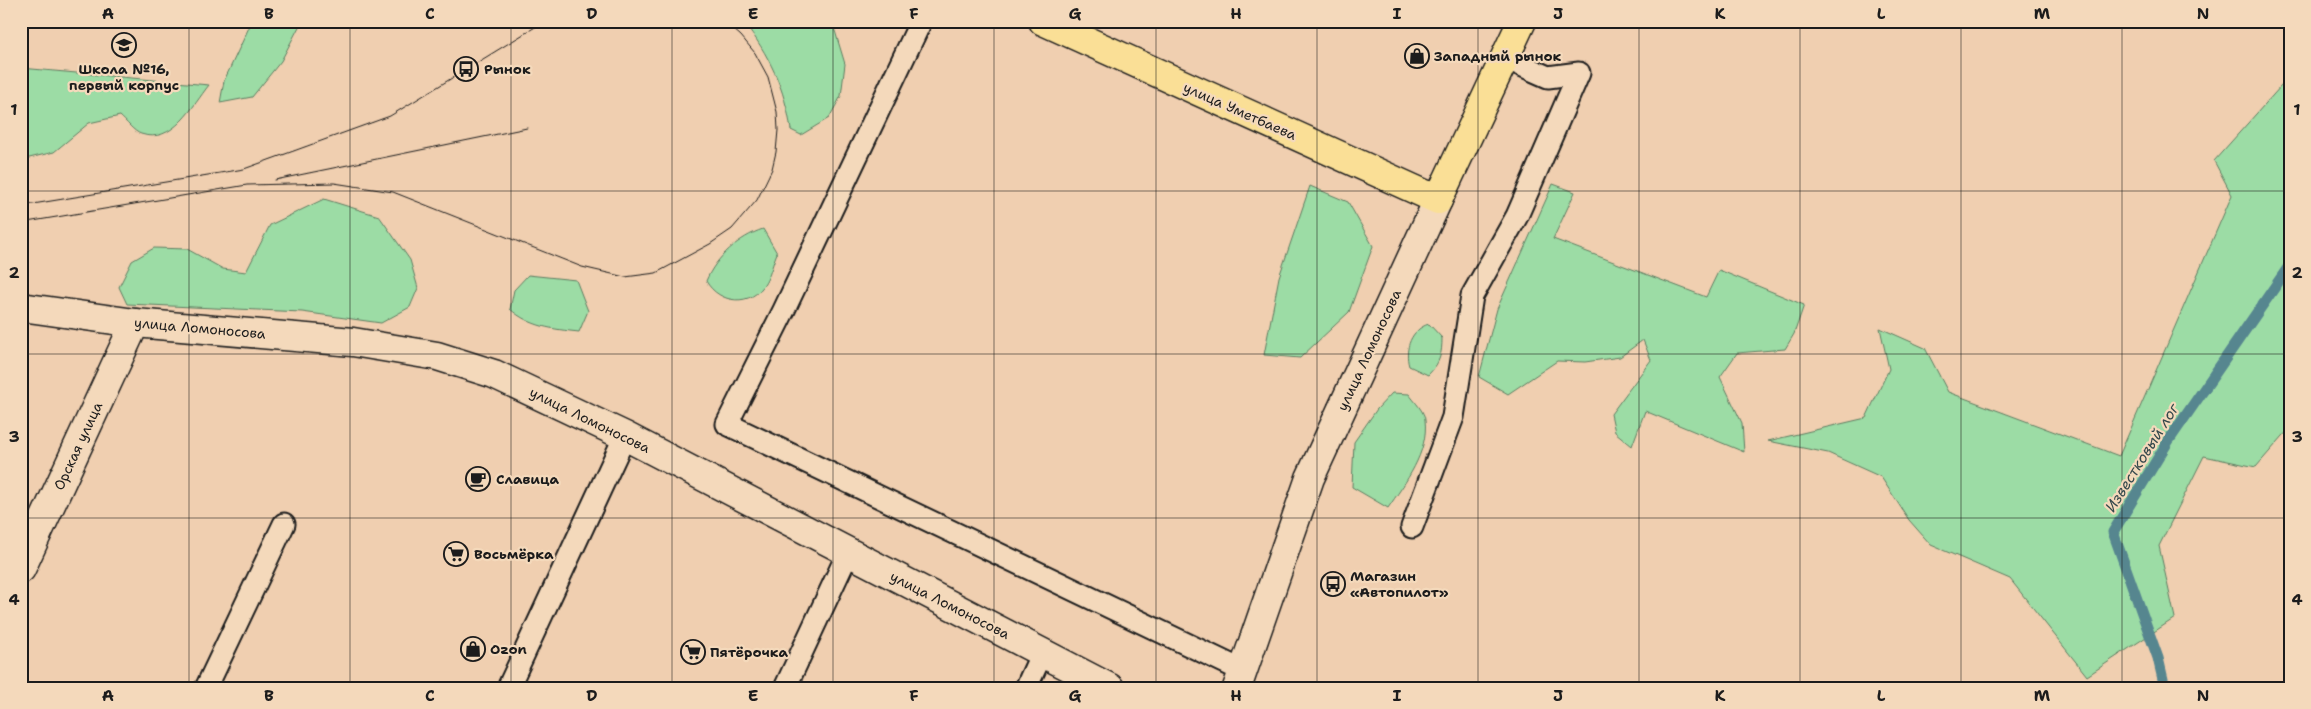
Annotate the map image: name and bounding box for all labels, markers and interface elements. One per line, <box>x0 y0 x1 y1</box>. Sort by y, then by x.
text: A <box>102 3 114 24</box>
text: B <box>264 3 274 24</box>
text: C <box>425 3 435 24</box>
text: D <box>586 3 598 24</box>
text: E <box>748 3 758 24</box>
text: F <box>909 3 919 24</box>
text: G <box>1069 3 1082 24</box>
text: H <box>1230 3 1242 24</box>
text: I <box>1393 3 1402 24</box>
text: J <box>1553 3 1563 24</box>
text: K <box>1715 3 1726 24</box>
text: L <box>1877 3 1886 24</box>
text: M <box>2034 3 2051 24</box>
text: N <box>2197 3 2209 24</box>
school or university icon: Школа №16, первый корпус <box>111 32 137 58</box>
shop icon: Западный рынок <box>1404 43 1430 69</box>
place label: Западный рынок <box>1434 47 1562 65</box>
bus stop icon: Рынок <box>453 56 479 82</box>
place label: Школа №16, первый корпус <box>69 60 179 94</box>
place label: Рынок <box>484 60 531 78</box>
street label: улица Уметбаева <box>1181 78 1300 144</box>
text: 1 <box>10 99 18 120</box>
text: 1 <box>2293 99 2301 120</box>
text: 2 <box>8 262 20 283</box>
text: 2 <box>2291 262 2303 283</box>
street label: улица Ломоносова <box>1333 286 1405 414</box>
street label: улица Ломоносова <box>134 313 267 343</box>
street label: улица Ломоносова <box>527 383 653 457</box>
street label: Орская улица <box>50 399 106 493</box>
water label: Известковый лог <box>2101 399 2184 516</box>
text: 3 <box>8 426 20 447</box>
text: 3 <box>2291 426 2303 447</box>
cafe icon: Славица <box>465 466 491 492</box>
place label: Славица <box>496 470 560 488</box>
supermarket icon: Восьмёрка <box>443 541 469 567</box>
place label: Восьмёрка <box>474 545 554 563</box>
street label: улица Ломоносова <box>887 567 1013 643</box>
place label: Магазин «Автопилот» <box>1350 567 1449 601</box>
bus stop icon: Магазин «Автопилот» <box>1320 571 1346 597</box>
text: 4 <box>8 589 20 610</box>
text: 4 <box>2291 589 2303 610</box>
shop icon: Ozon <box>460 636 486 662</box>
supermarket icon: Пятёрочка <box>680 639 706 665</box>
place label: Ozon <box>490 640 527 658</box>
place label: Пятёрочка <box>710 643 789 661</box>
text: A <box>102 685 114 706</box>
text: B <box>264 685 274 706</box>
text: C <box>425 685 435 706</box>
text: D <box>586 685 598 706</box>
text: E <box>748 685 758 706</box>
text: F <box>909 685 919 706</box>
text: G <box>1069 685 1082 706</box>
text: H <box>1230 685 1242 706</box>
text: I <box>1393 685 1402 706</box>
text: J <box>1553 685 1563 706</box>
text: K <box>1715 685 1726 706</box>
text: L <box>1877 685 1886 706</box>
text: M <box>2034 685 2051 706</box>
text: N <box>2197 685 2209 706</box>

